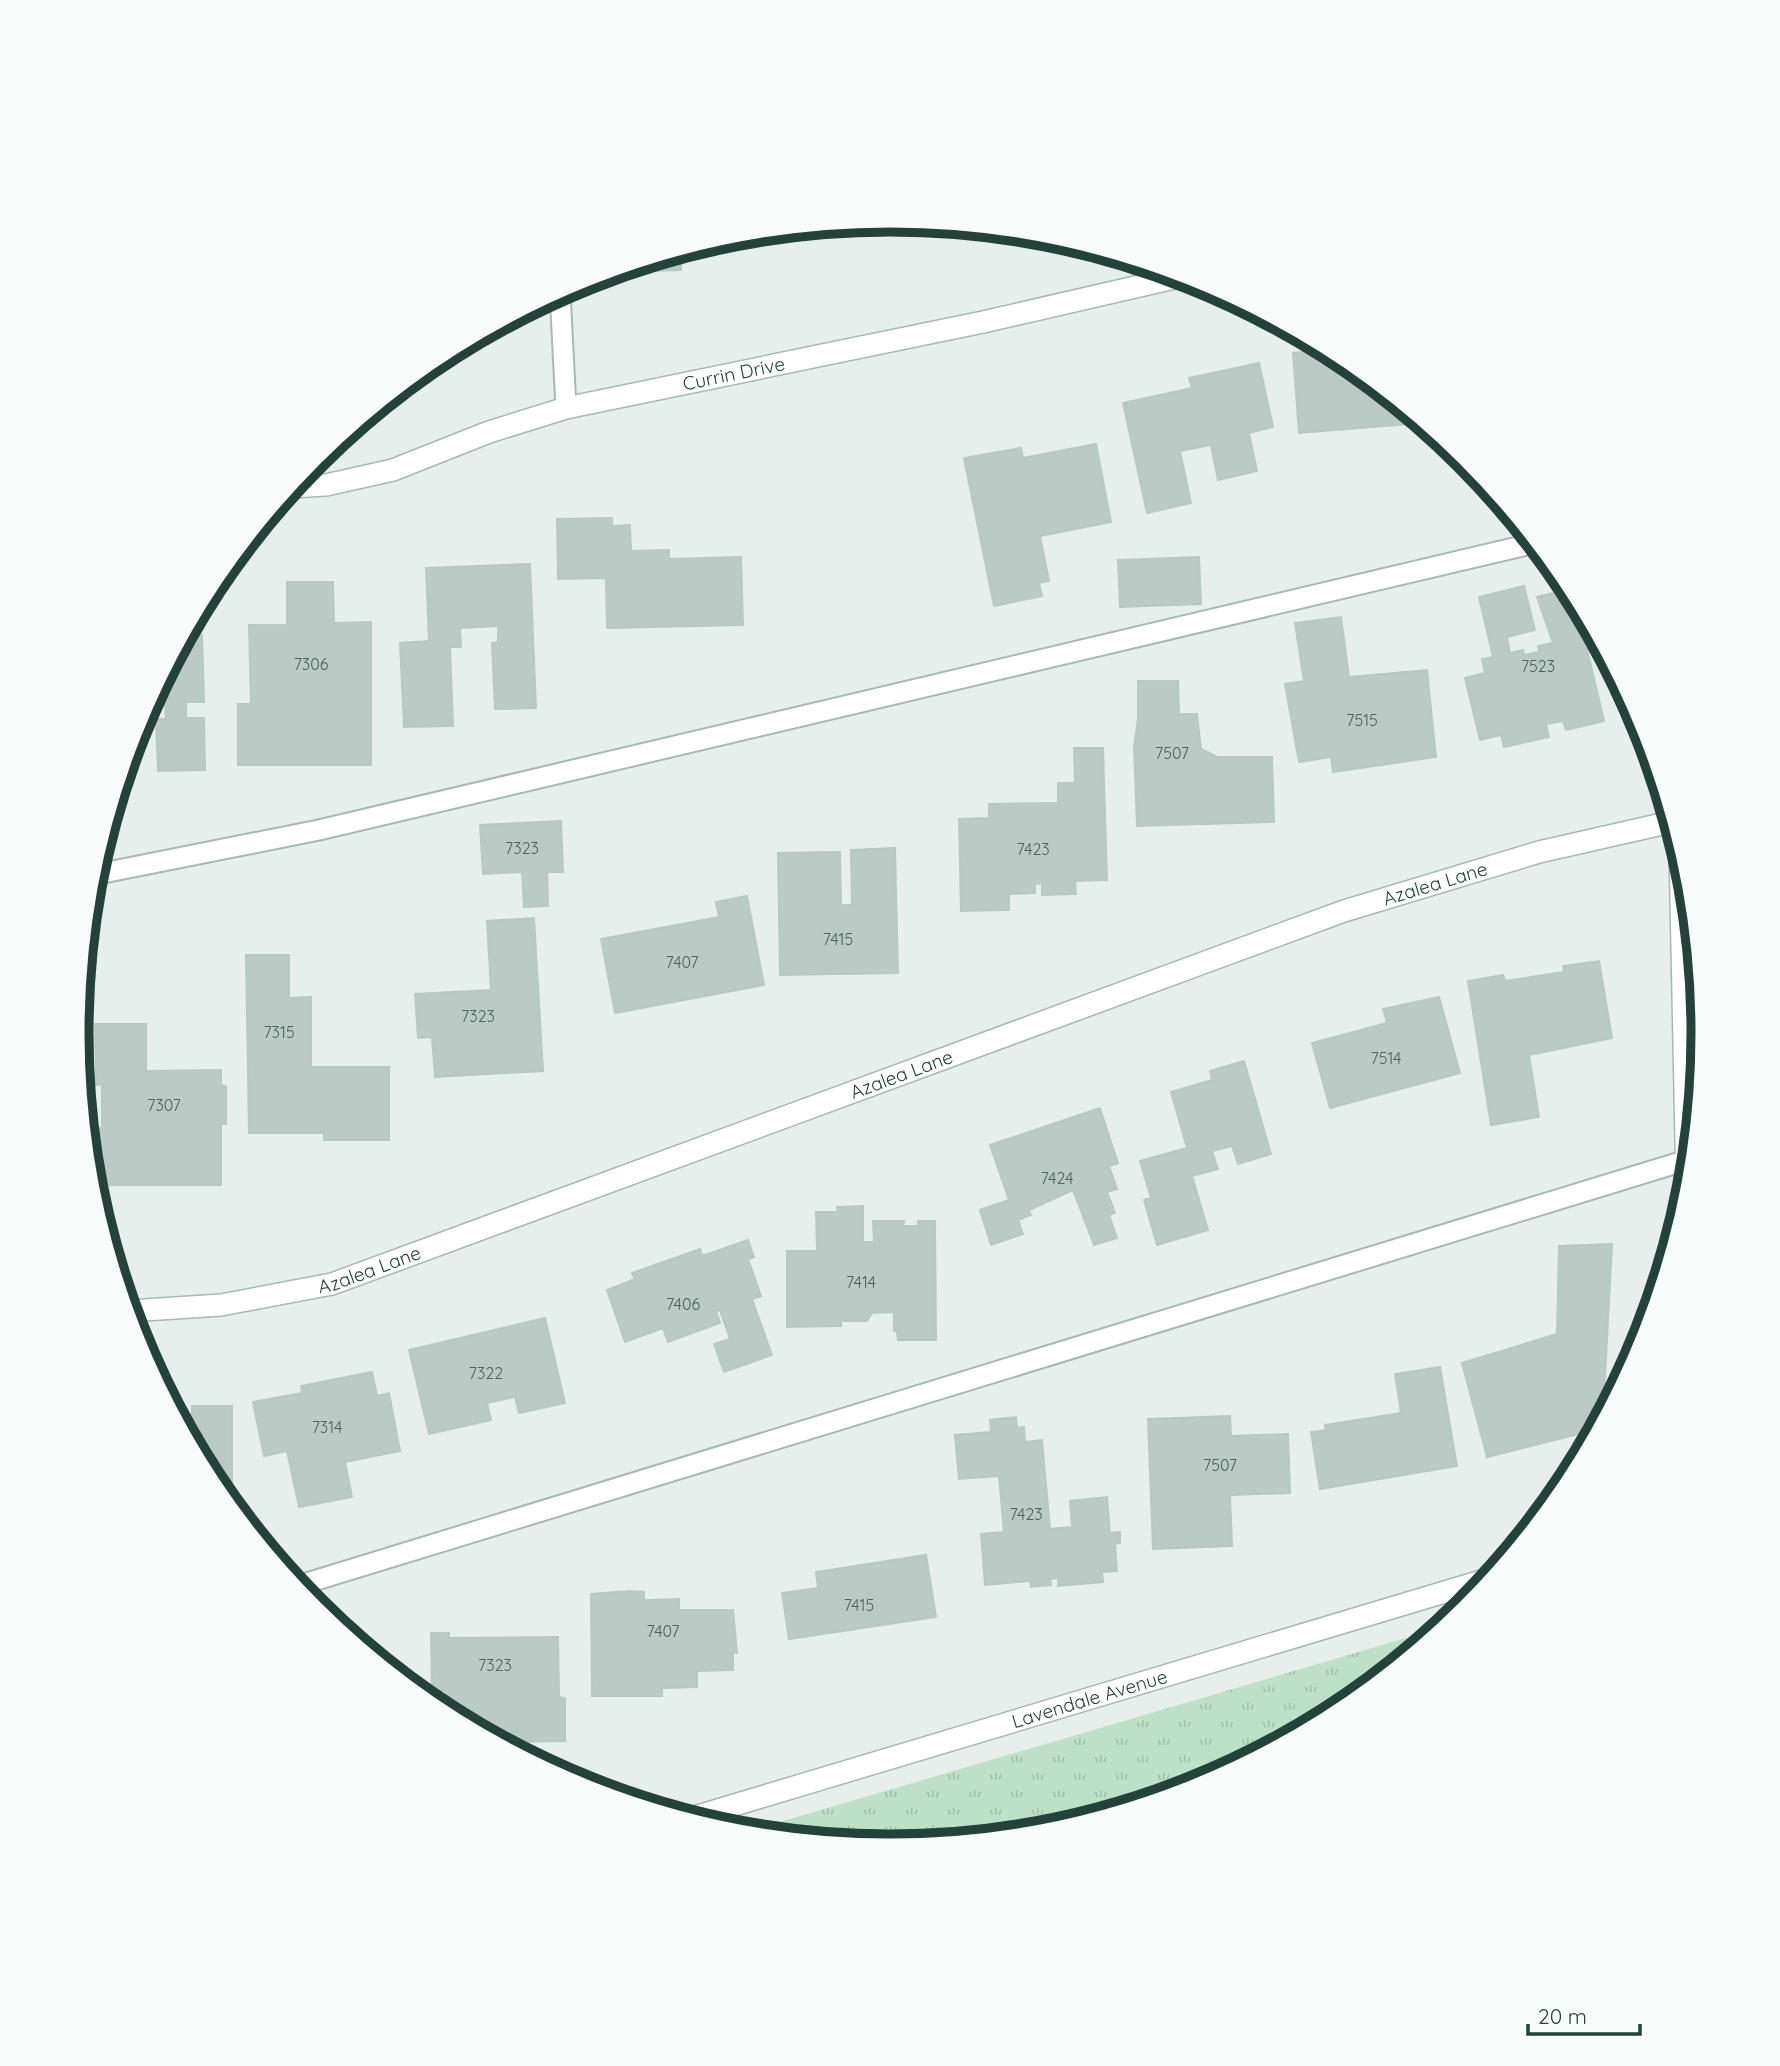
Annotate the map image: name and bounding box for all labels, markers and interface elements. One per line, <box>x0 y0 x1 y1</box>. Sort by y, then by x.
street label: Currin Drive <box>681 351 787 396</box>
house number: 7306 <box>294 654 329 674</box>
house number: 7523 <box>1521 656 1555 676</box>
house number: 7515 <box>1346 710 1378 730</box>
house number: 7507 <box>1155 743 1189 763</box>
house number: 7323 <box>505 838 539 858</box>
house number: 7423 <box>1016 839 1050 859</box>
street label: Azalea Lane <box>1380 856 1490 911</box>
house number: 7415 <box>823 929 853 949</box>
house number: 7407 <box>666 952 698 972</box>
house number: 7323 <box>461 1006 495 1026</box>
house number: 7315 <box>263 1022 295 1042</box>
street label: Azalea Lane <box>847 1044 956 1104</box>
house number: 7514 <box>1370 1048 1402 1068</box>
house number: 7307 <box>147 1095 181 1115</box>
house number: 7424 <box>1040 1168 1074 1188</box>
street label: Azalea Lane <box>316 1240 424 1298</box>
house number: 7414 <box>846 1272 876 1292</box>
house number: 7406 <box>666 1294 700 1314</box>
house number: 7322 <box>469 1363 503 1383</box>
house number: 7314 <box>312 1417 342 1437</box>
house number: 7507 <box>1203 1455 1237 1475</box>
house number: 7423 <box>1009 1504 1043 1524</box>
house number: 7415 <box>844 1595 874 1615</box>
house number: 7407 <box>647 1621 679 1641</box>
house number: 7323 <box>478 1655 512 1675</box>
street label: Lavendale Avenue <box>1009 1664 1170 1733</box>
scale bar <box>1528 1993 1640 2037</box>
text: 20 m <box>1538 2003 1587 2029</box>

